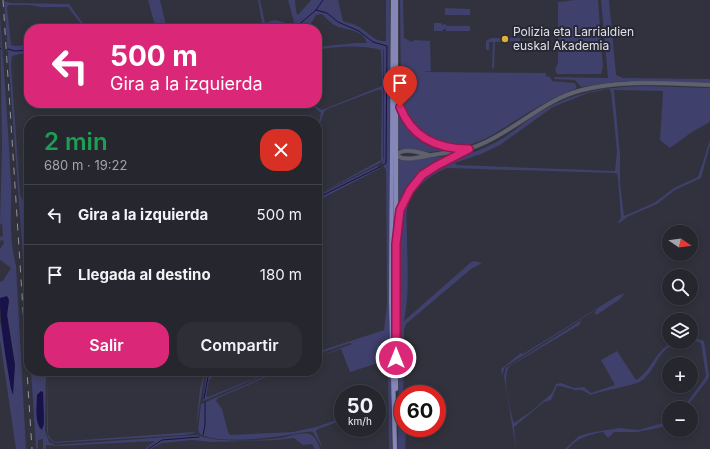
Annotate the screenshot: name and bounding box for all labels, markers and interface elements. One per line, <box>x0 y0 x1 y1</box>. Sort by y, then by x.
place label: Polizia eta Larrialdien euskal Akademia <box>513 24 634 53</box>
marker: Polizia eta Larrialdien euskal Akademia <box>500 34 510 44</box>
text: 500 m <box>110 39 198 73</box>
icon: left <box>44 40 96 92</box>
pin <box>383 66 417 107</box>
icon: arrive <box>389 72 411 94</box>
text: Gira a la izquierda <box>110 73 263 94</box>
text: 2 min <box>44 127 108 156</box>
button: close <box>260 129 302 171</box>
text: 680 m · 19:22 <box>44 157 127 173</box>
icon: left <box>44 204 66 226</box>
text: Gira a la izquierda <box>78 205 208 224</box>
text: 500 m <box>257 205 302 224</box>
north arrow <box>662 225 698 261</box>
map controls <box>662 225 698 437</box>
icon: arrive <box>44 264 66 286</box>
text: Llegada al destino <box>78 265 211 284</box>
text: 180 m <box>260 265 302 284</box>
button: search <box>662 269 698 305</box>
button: layers <box>662 313 698 349</box>
button: Salir <box>44 322 169 368</box>
button: Compartir <box>177 322 302 368</box>
position arrow <box>375 337 417 379</box>
button: + <box>662 357 698 393</box>
speed limit sign: 60 <box>394 385 446 437</box>
text: 50 <box>347 394 373 418</box>
button: − <box>662 401 698 437</box>
text: km/h <box>348 415 372 427</box>

